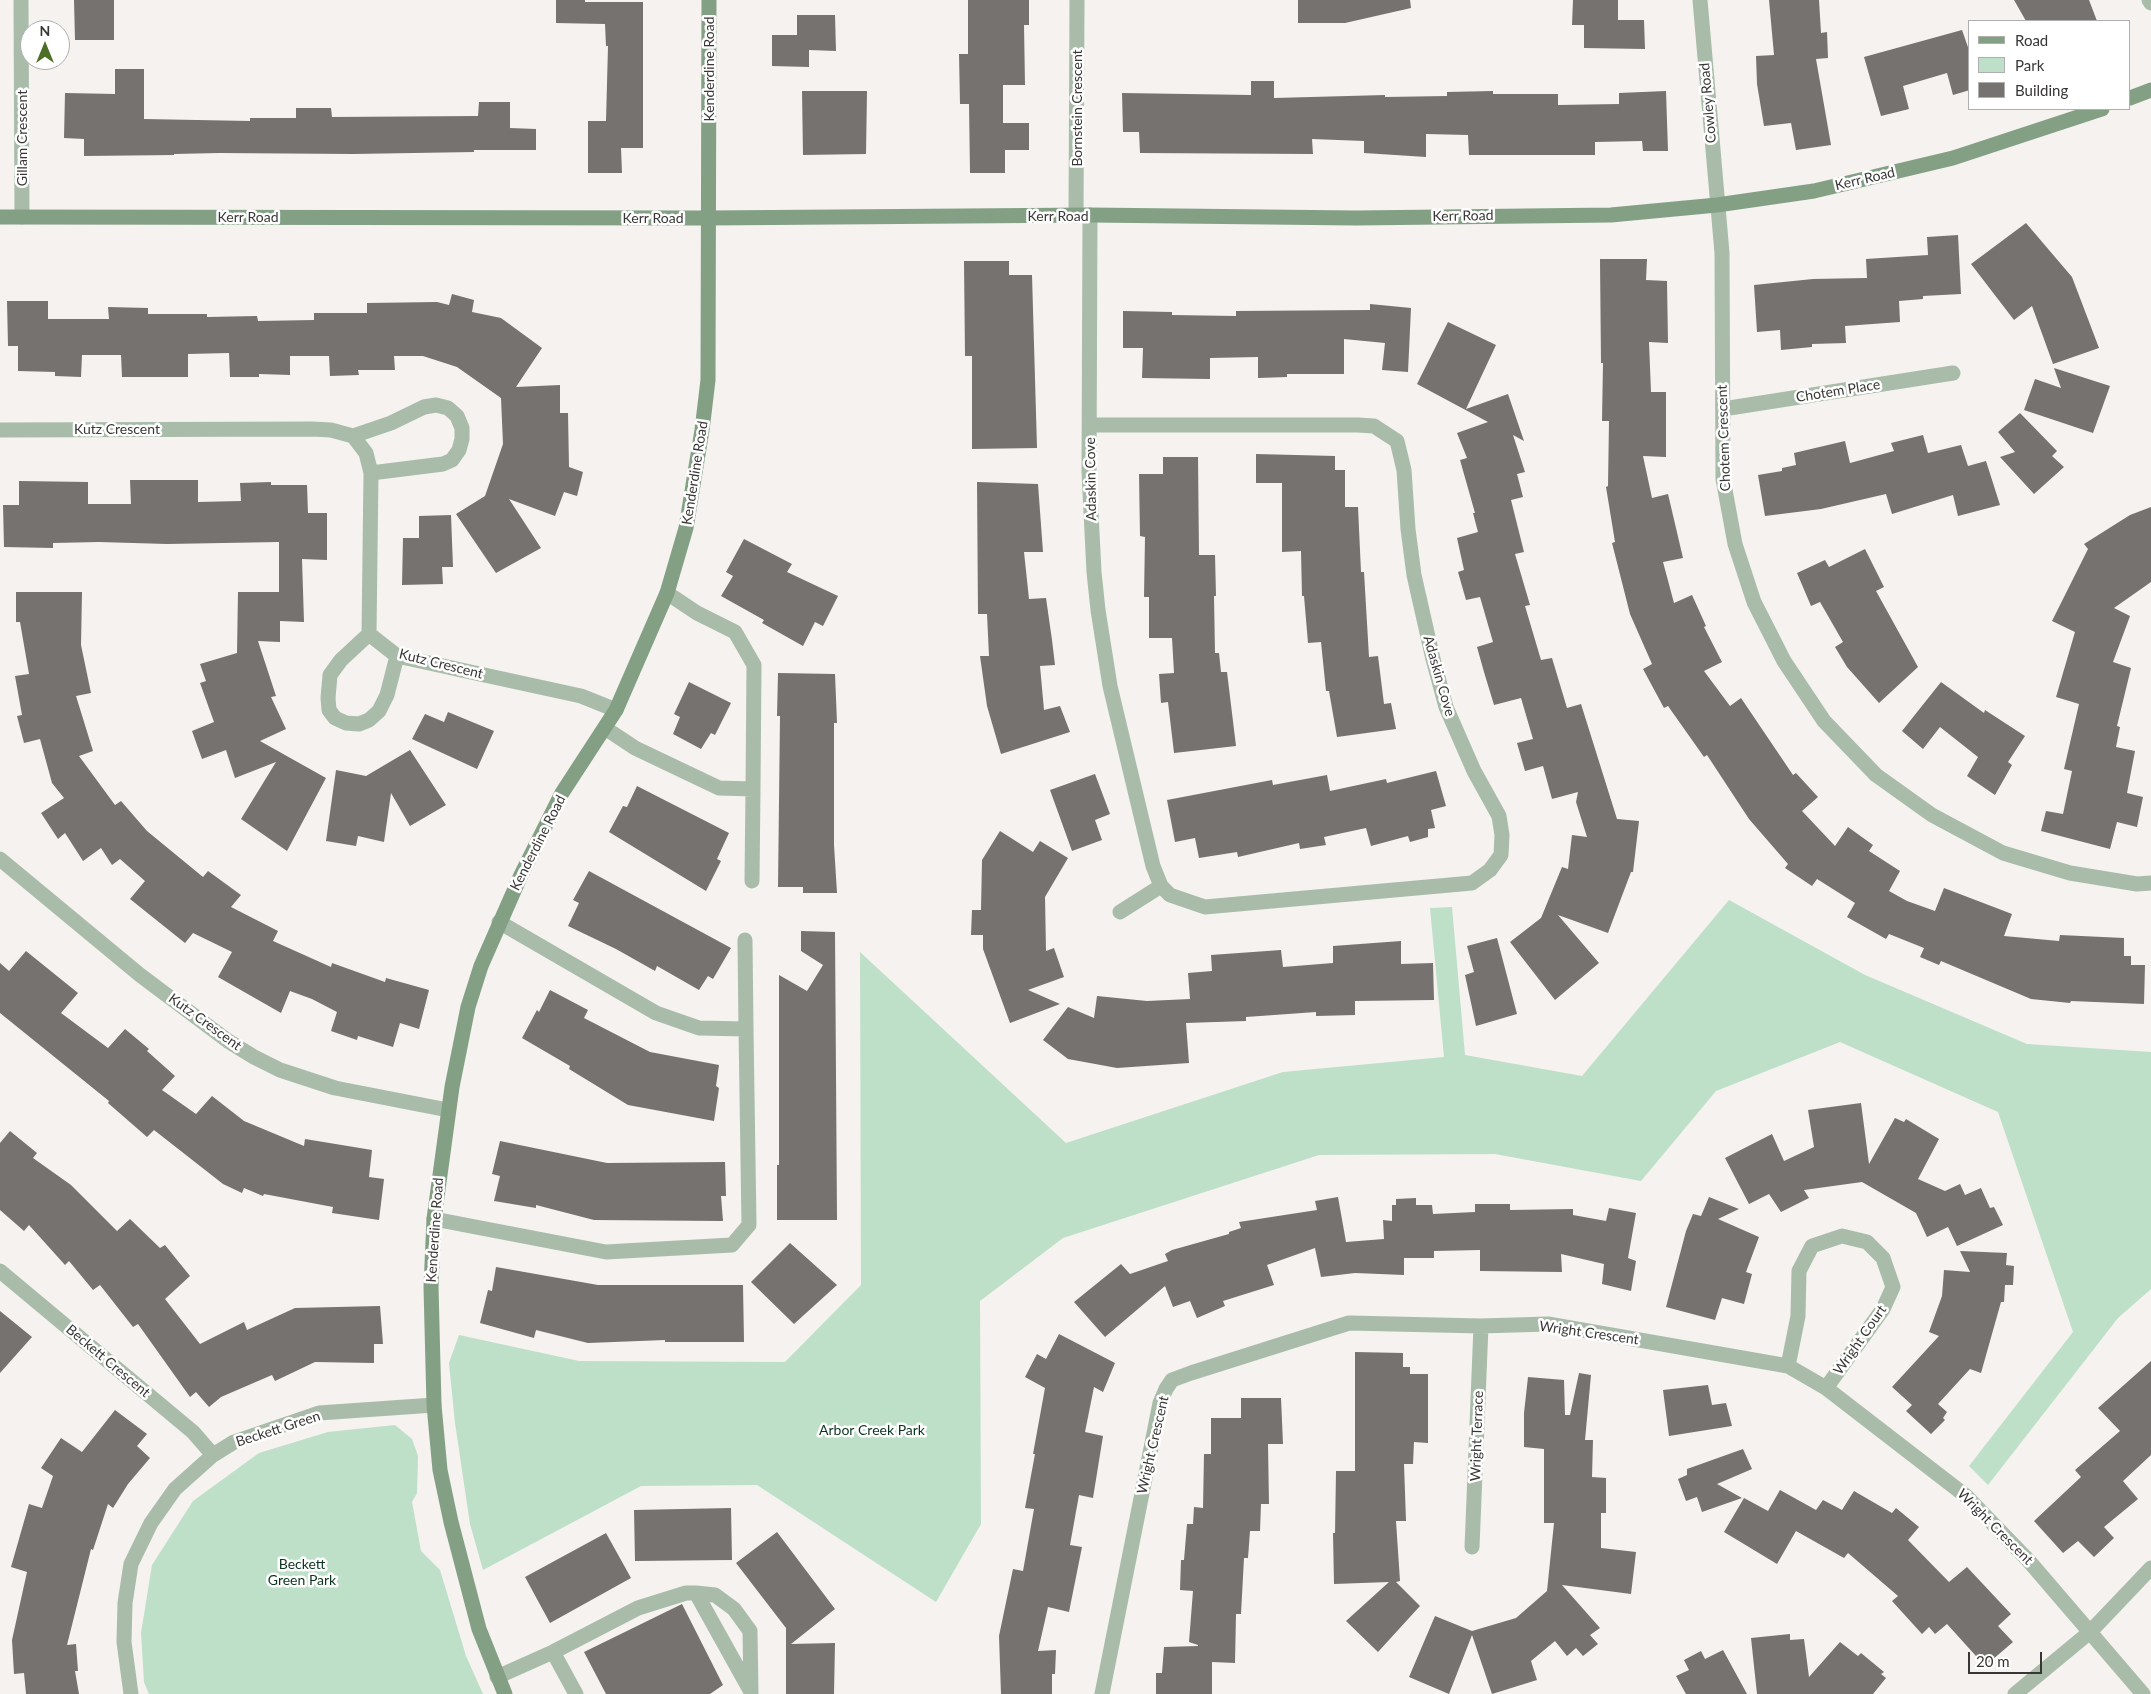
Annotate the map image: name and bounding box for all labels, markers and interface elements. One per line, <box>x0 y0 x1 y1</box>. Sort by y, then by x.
street label: Kenderdine Road <box>701 16 717 122</box>
north arrow <box>20 20 70 70</box>
legend <box>1968 20 2131 110</box>
text: N <box>40 22 50 39</box>
text: Road <box>2015 31 2048 49</box>
street label: Bornstein Crescent <box>1069 49 1085 167</box>
text: Park <box>2015 56 2044 74</box>
street label: Cowley Road <box>1696 62 1720 144</box>
text: Building <box>2015 81 2068 99</box>
street label: Gillam Crescent <box>14 90 30 186</box>
street label: Kerr Road <box>1833 164 1897 194</box>
street label: Kerr Road <box>1432 207 1494 225</box>
street label: Kerr Road <box>1028 208 1088 224</box>
street label: Kerr Road <box>218 209 278 225</box>
street label: Kerr Road <box>623 210 683 226</box>
street label: Chotem Place <box>1795 376 1881 406</box>
street label: Chotem Crescent <box>1714 384 1734 492</box>
street label: Kenderdine Road <box>678 420 712 526</box>
street label: Kutz Crescent <box>74 421 160 437</box>
street label: Adaskin Cove <box>1082 437 1100 521</box>
street label: Adaskin Cove <box>1419 634 1459 718</box>
street label: Kutz Crescent <box>397 645 485 683</box>
street label: Kenderdine Road <box>507 792 569 894</box>
street label: Kutz Crescent <box>165 990 245 1054</box>
street label: Kenderdine Road <box>423 1177 447 1283</box>
street label: Wright Court <box>1830 1302 1890 1378</box>
street label: Wright Crescent <box>1538 1318 1640 1348</box>
street label: Beckett Crescent <box>63 1321 153 1401</box>
street label: Wright Terrace <box>1467 1390 1487 1482</box>
street label: Wright Crescent <box>1134 1394 1172 1496</box>
street label: Beckett Green <box>234 1407 322 1451</box>
park label: Arbor Creek Park <box>819 1422 925 1438</box>
street label: Wright Crescent <box>1954 1486 2036 1568</box>
park label: Beckett Green Park <box>268 1556 336 1588</box>
scale bar <box>1971 1642 2045 1674</box>
text: 20 m <box>1976 1652 2010 1670</box>

